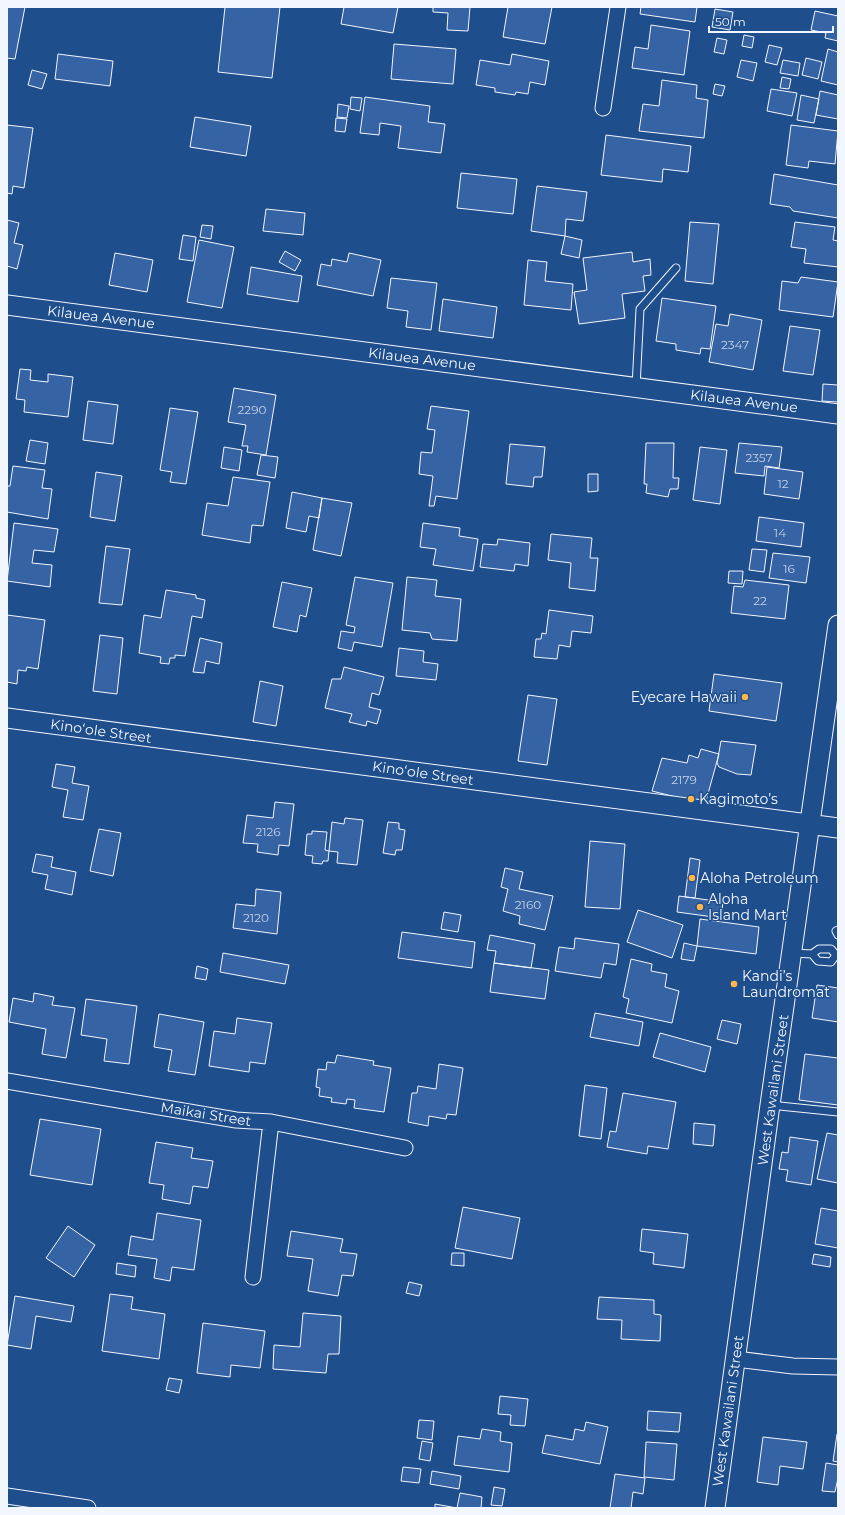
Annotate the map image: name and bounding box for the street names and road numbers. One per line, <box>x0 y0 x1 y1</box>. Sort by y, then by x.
street label: Kilauea Avenue <box>46 301 156 333</box>
street label: Kilauea Avenue <box>367 343 477 375</box>
street label: Kilauea Avenue <box>689 385 799 417</box>
street label: Kinoʻole Street <box>49 715 153 747</box>
street label: Kinoʻole Street <box>371 757 475 789</box>
street label: West Kawailani Street <box>753 1013 793 1167</box>
street label: Maikai Street <box>159 1098 253 1130</box>
street label: West Kawailani Street <box>708 1334 748 1488</box>

